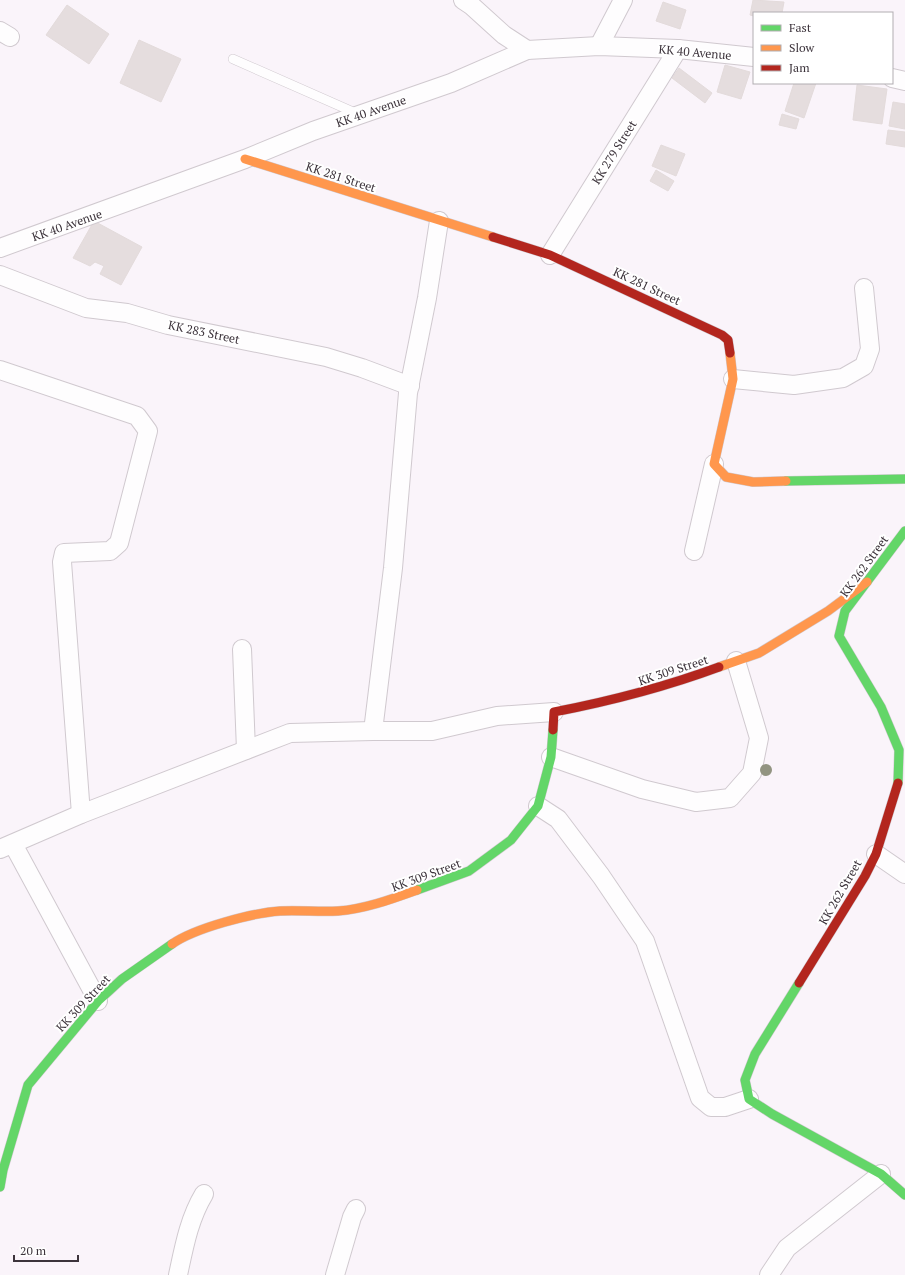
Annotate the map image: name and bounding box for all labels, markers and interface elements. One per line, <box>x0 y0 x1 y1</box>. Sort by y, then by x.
legend <box>753 12 893 84</box>
text: Fast <box>789 20 812 35</box>
text: Slow <box>789 40 815 55</box>
street label: KK 40 Avenue <box>658 41 732 63</box>
text: Jam <box>789 60 810 75</box>
street label: KK 40 Avenue <box>334 92 408 130</box>
street label: KK 279 Street <box>588 117 640 187</box>
street label: KK 281 Street <box>304 159 378 196</box>
street label: KK 40 Avenue <box>30 206 104 244</box>
street label: KK 281 Street <box>611 264 684 308</box>
street label: KK 283 Street <box>167 317 242 347</box>
street label: KK 262 Street <box>837 532 892 600</box>
street label: KK 309 Street <box>636 651 710 688</box>
street label: KK 309 Street <box>389 855 463 894</box>
street label: KK 262 Street <box>815 856 865 927</box>
street label: KK 309 Street <box>53 971 114 1035</box>
scale bar <box>14 1237 78 1263</box>
text: 20 m <box>20 1243 47 1258</box>

